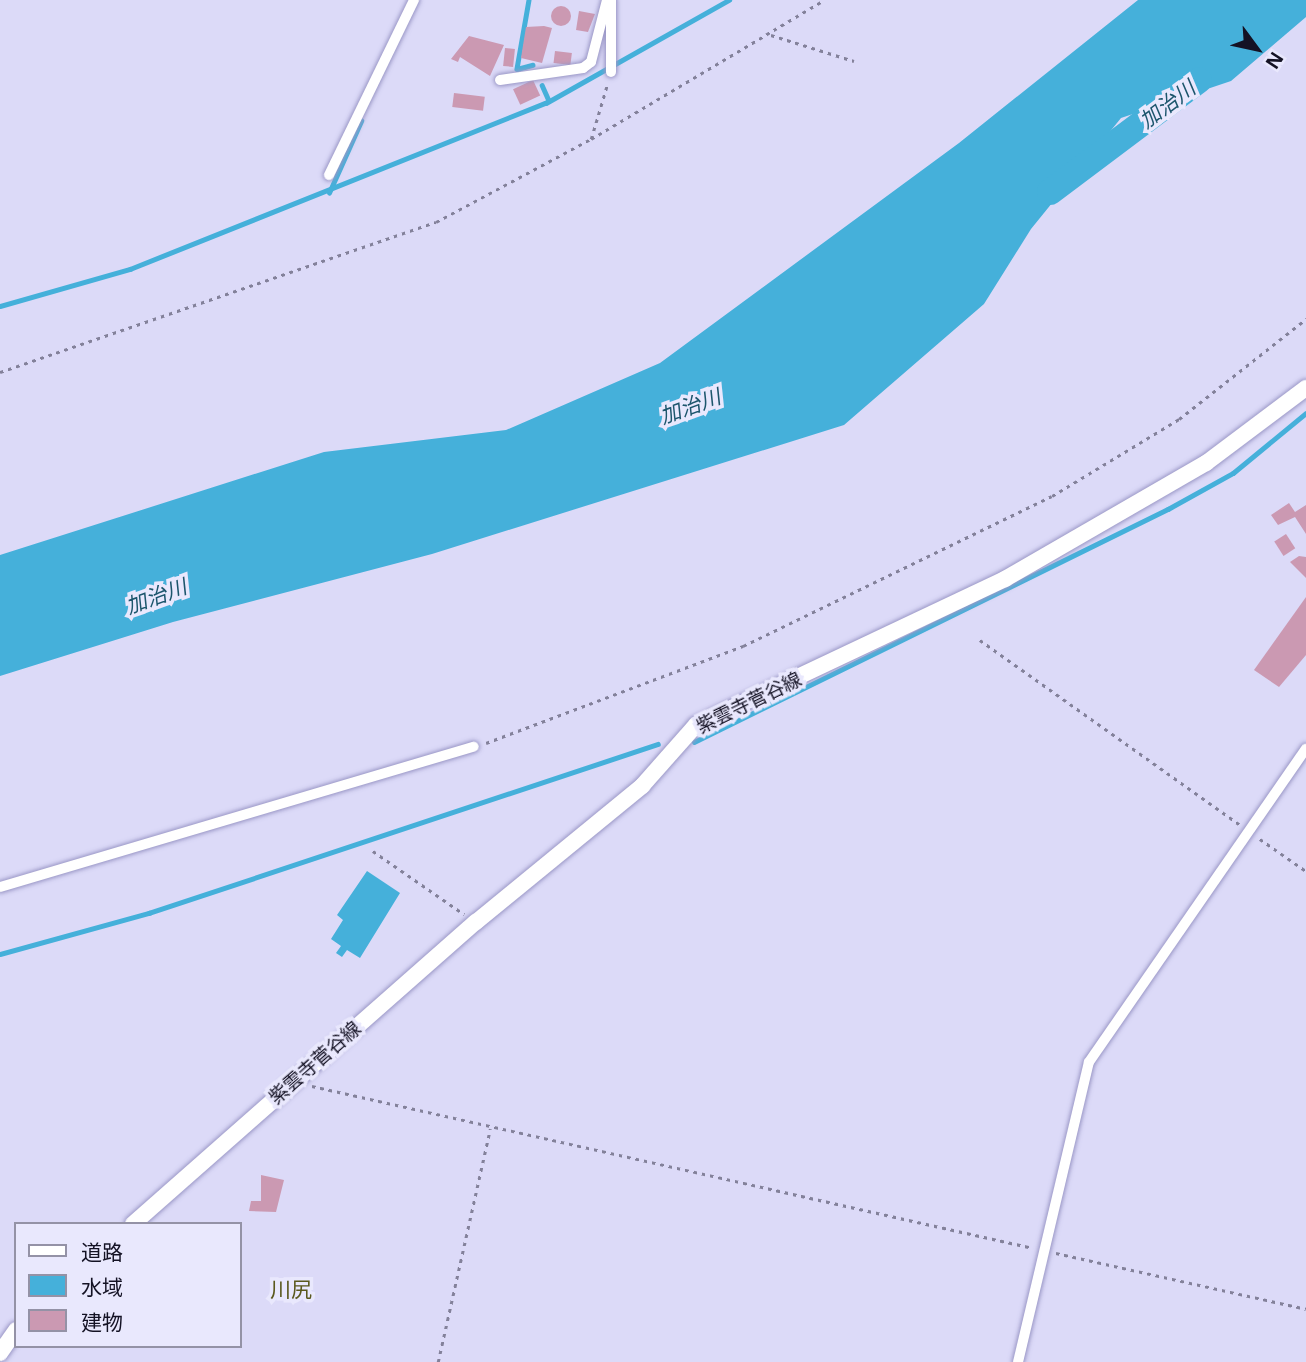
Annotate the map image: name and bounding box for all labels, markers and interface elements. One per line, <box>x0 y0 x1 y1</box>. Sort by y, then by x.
north arrow <box>1222 14 1292 84</box>
text: N <box>1260 47 1290 74</box>
water label: 加治川 <box>1134 75 1200 133</box>
water label: 加治川 <box>656 383 724 429</box>
water label: 加治川 <box>122 573 190 619</box>
street label: 紫雲寺菅谷線 <box>693 668 805 738</box>
street label: 紫雲寺菅谷線 <box>265 1017 365 1109</box>
legend <box>14 1222 242 1348</box>
text: 道路 <box>81 1238 123 1266</box>
text: 水域 <box>81 1273 123 1301</box>
district label: 川尻 <box>270 1276 312 1302</box>
text: 建物 <box>81 1308 123 1336</box>

